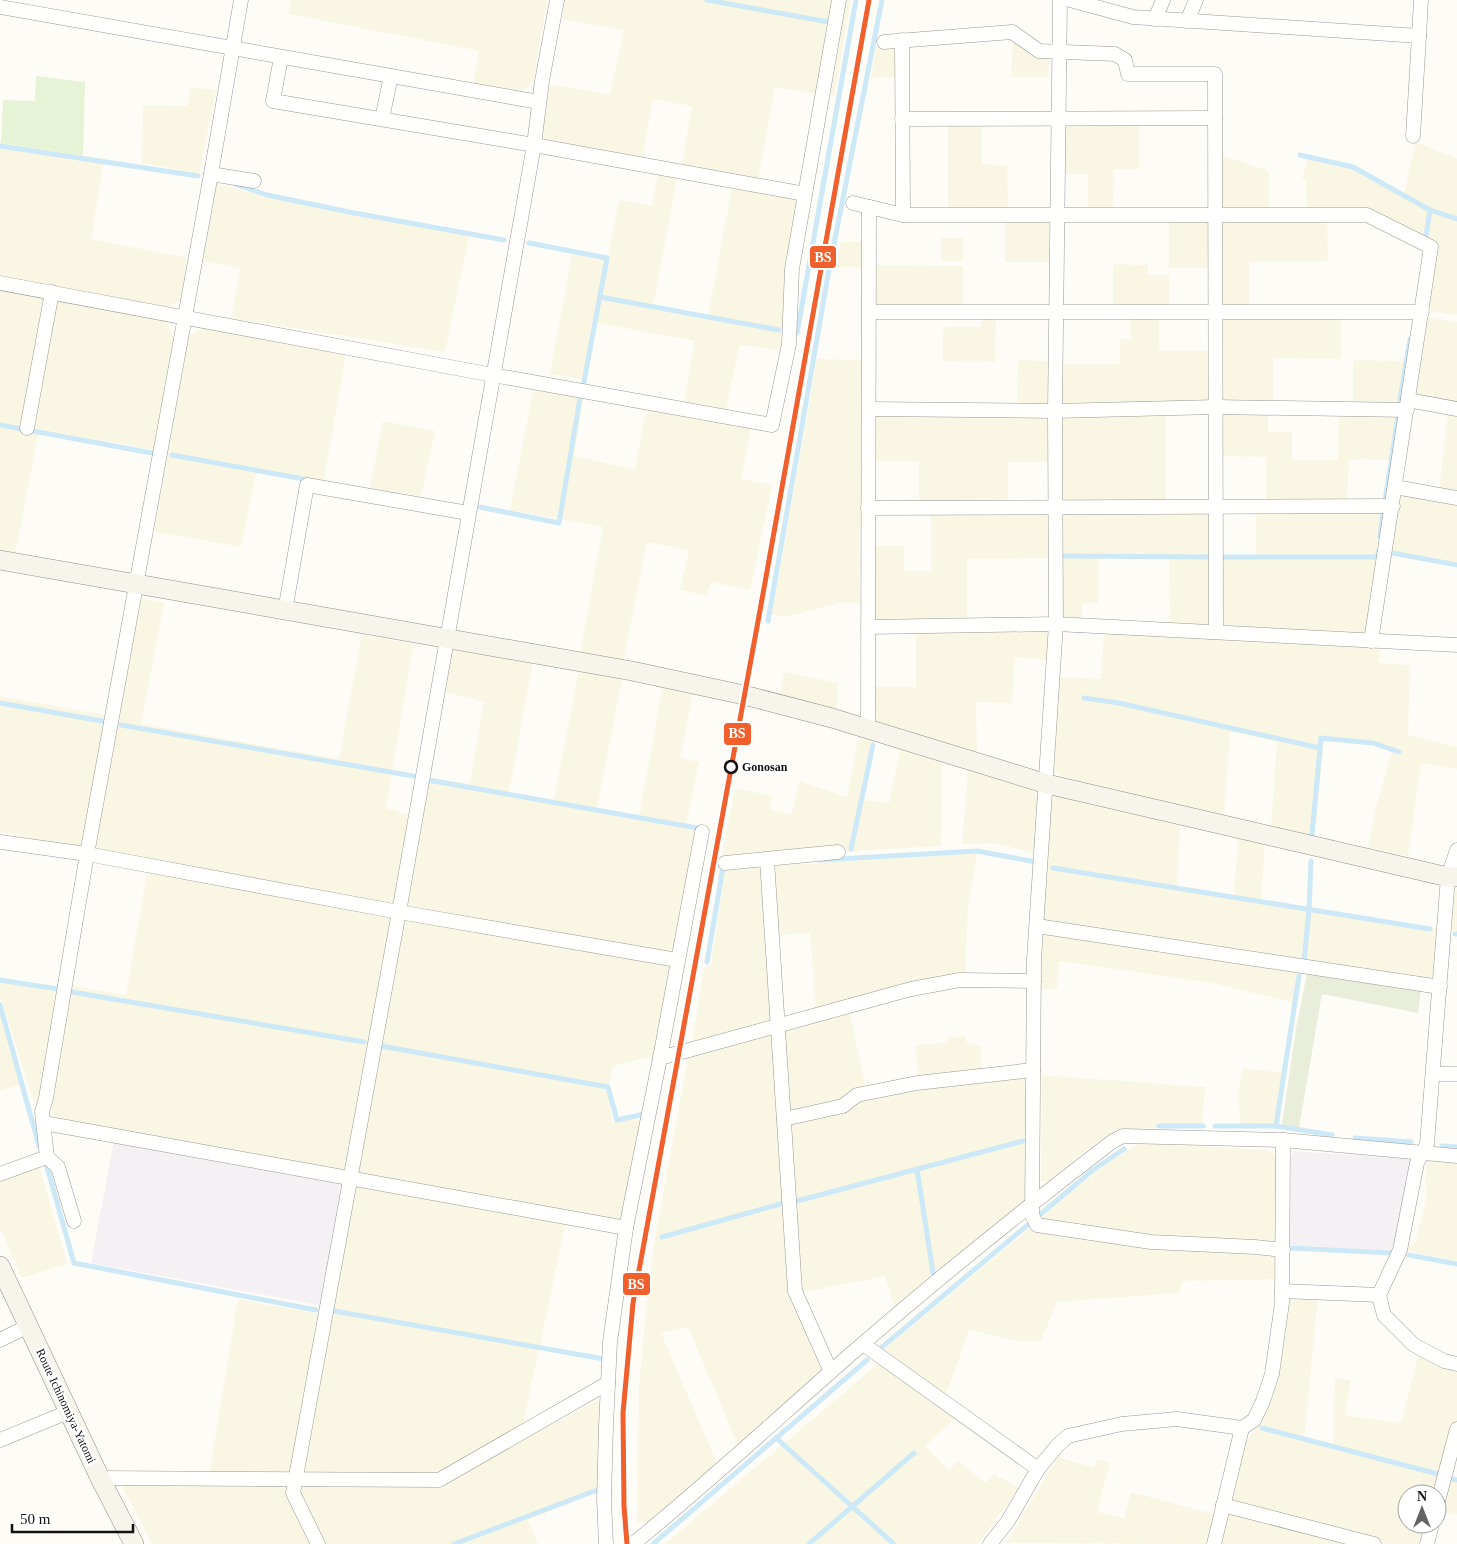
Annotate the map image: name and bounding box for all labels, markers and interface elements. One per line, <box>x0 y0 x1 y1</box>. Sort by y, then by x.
line badge: BS <box>809 245 837 269</box>
text: BS <box>814 250 832 265</box>
line badge: BS <box>723 722 752 746</box>
text: BS <box>728 726 746 741</box>
marker: Gonosan <box>724 760 738 774</box>
place label: Gonosan <box>742 760 788 774</box>
line badge: BS <box>622 1272 651 1296</box>
text: BS <box>627 1277 645 1292</box>
street label: Route Ichinomiya-Yatomi <box>33 1346 99 1466</box>
north arrow <box>1397 1484 1447 1534</box>
text: N <box>1417 1489 1427 1504</box>
scale bar <box>12 1502 134 1534</box>
text: 50 m <box>20 1511 51 1527</box>

